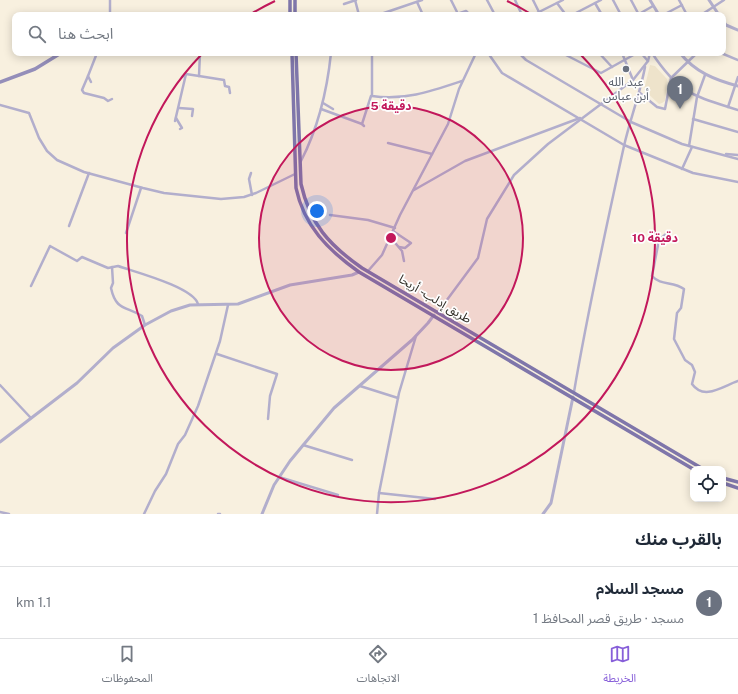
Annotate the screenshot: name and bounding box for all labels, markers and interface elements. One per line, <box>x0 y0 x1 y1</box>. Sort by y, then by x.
search box <box>12 12 726 56</box>
icon: search <box>26 23 48 45</box>
text: ابحث هنا <box>58 25 113 42</box>
marker: عبد الله أبن عباس <box>621 64 631 74</box>
place label: عبد الله أبن عباس <box>603 75 649 103</box>
pin: 1 <box>667 76 693 109</box>
text: 5 دقيقة <box>370 99 412 113</box>
your location <box>307 201 327 221</box>
centre of rings <box>384 231 398 245</box>
text: 10 دقيقة <box>632 231 678 245</box>
street label: طريق إدلب - أريحا <box>396 271 474 327</box>
map controls <box>690 466 726 502</box>
button: locate <box>690 466 726 502</box>
text: بالقرب منك <box>635 529 722 549</box>
text: مسجد السلام <box>596 580 684 597</box>
text: 1.1 km <box>16 595 51 610</box>
text: 1 <box>706 595 712 610</box>
text: مسجد · طريق قصر المحافظ 1 <box>533 611 684 626</box>
tab: المحفوظات <box>102 643 153 690</box>
tab: الاتجاهات <box>357 643 400 690</box>
tab: الخريطة <box>603 643 636 690</box>

